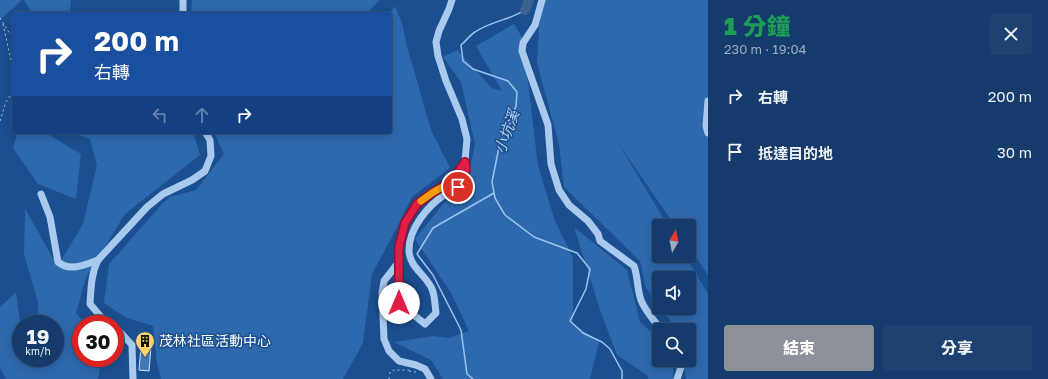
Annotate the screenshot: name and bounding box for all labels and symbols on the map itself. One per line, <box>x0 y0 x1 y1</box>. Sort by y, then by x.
water label: 小坑溪 <box>490 106 523 156</box>
pin <box>441 170 475 204</box>
north arrow <box>652 219 696 263</box>
position arrow <box>378 282 420 324</box>
speed limit sign: 30 <box>72 315 124 367</box>
building icon: 茂林社區活動中心 <box>134 330 156 358</box>
place label: 茂林社區活動中心 <box>159 332 271 349</box>

